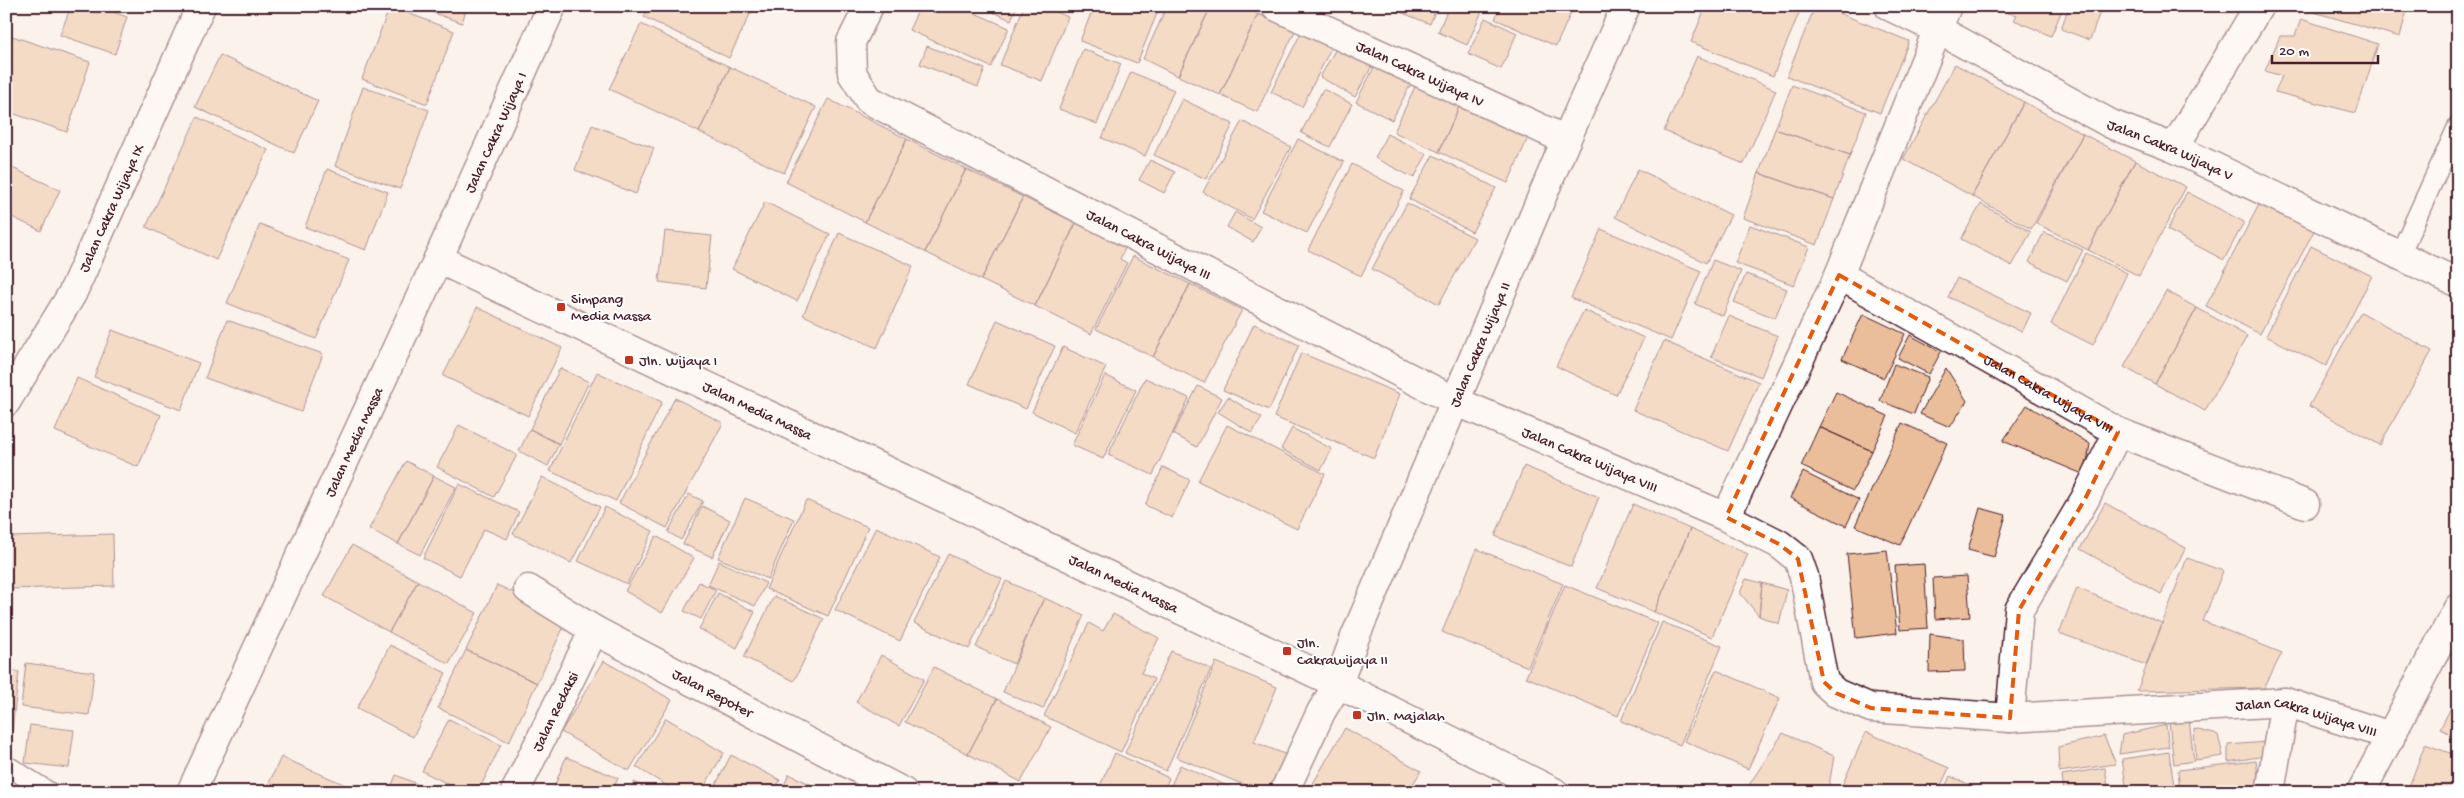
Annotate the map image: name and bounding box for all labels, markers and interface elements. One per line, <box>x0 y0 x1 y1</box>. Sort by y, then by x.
scale bar <box>2272 32 2378 64</box>
street label: Jalan Cakra Wijaya IV <box>1353 38 1486 112</box>
text: 20 m <box>2279 43 2309 61</box>
street label: Jalan Cakra Wijaya I <box>462 70 532 196</box>
street label: Jalan Cakra Wijaya V <box>2104 116 2236 186</box>
street label: Jalan Cakra Wijaya IX <box>76 141 149 276</box>
street label: Jalan Cakra Wijaya III <box>1083 206 1214 285</box>
street label: Jalan Cakra Wijaya II <box>1447 280 1516 410</box>
place label: Simpang Media Massa <box>571 291 652 326</box>
marker: Simpang Media Massa <box>555 301 567 313</box>
street label: Jalan Cakra Wijaya VIII <box>1980 351 2116 439</box>
place label: Jln. Wijaya I <box>639 353 717 371</box>
marker: Jln. Wijaya I <box>623 354 635 366</box>
street label: Jalan Media Massa <box>699 378 815 446</box>
street label: Jalan Media Massa <box>322 384 389 500</box>
street label: Jalan Cakra Wijaya VIII <box>1519 424 1660 498</box>
street label: Jalan Media Massa <box>1065 551 1181 619</box>
place label: Jln. Cakrawijaya II <box>1297 635 1388 670</box>
marker: Jln. Cakrawijaya II <box>1281 645 1293 657</box>
street label: Jalan Repoter <box>669 666 757 723</box>
street label: Jalan Redaksi <box>529 669 583 755</box>
street label: Jalan Cakra Wijaya VIII <box>2235 694 2379 742</box>
place label: Jln. Majalah <box>1367 708 1445 726</box>
marker: Jln. Majalah <box>1351 709 1363 721</box>

